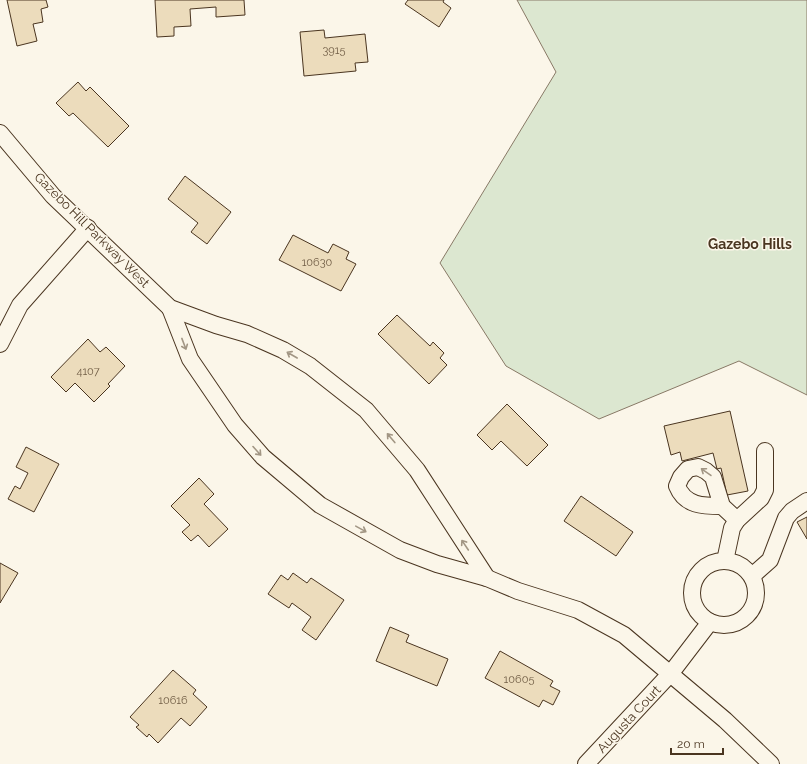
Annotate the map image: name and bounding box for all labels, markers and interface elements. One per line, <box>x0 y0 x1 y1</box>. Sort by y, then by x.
house number: 3915 <box>322 44 346 57</box>
street label: Gazebo Hill Parkway West <box>31 169 153 291</box>
district label: Gazebo Hills <box>708 236 792 252</box>
house number: 10630 <box>302 256 333 269</box>
one-way arrow <box>181 338 189 350</box>
one-way arrow <box>286 351 298 359</box>
house number: 4107 <box>76 365 100 378</box>
one-way arrow <box>386 433 395 444</box>
one-way arrow <box>253 445 262 456</box>
one-way arrow <box>701 468 712 476</box>
one-way arrow <box>355 525 367 533</box>
one-way arrow <box>461 540 469 551</box>
house number: 10605 <box>504 673 534 686</box>
street label: Augusta Court <box>594 682 664 756</box>
house number: 10616 <box>158 694 188 707</box>
scale bar <box>671 730 723 756</box>
text: 20 m <box>677 737 705 751</box>

